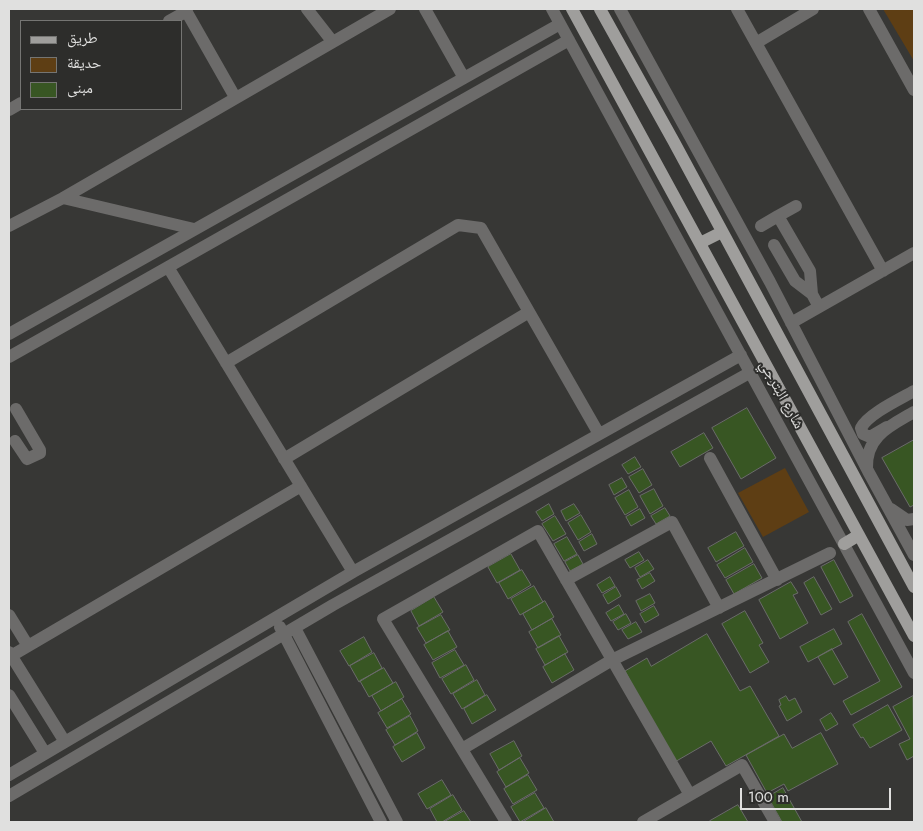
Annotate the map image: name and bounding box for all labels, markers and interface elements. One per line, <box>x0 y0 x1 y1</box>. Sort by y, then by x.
legend <box>20 20 182 110</box>
text: طريق <box>67 27 98 49</box>
text: حديقة <box>67 52 101 74</box>
text: مبنى <box>67 77 93 99</box>
street label: شارع البترجي <box>755 358 807 432</box>
scale bar <box>743 778 894 810</box>
text: 100 m <box>748 786 789 808</box>

